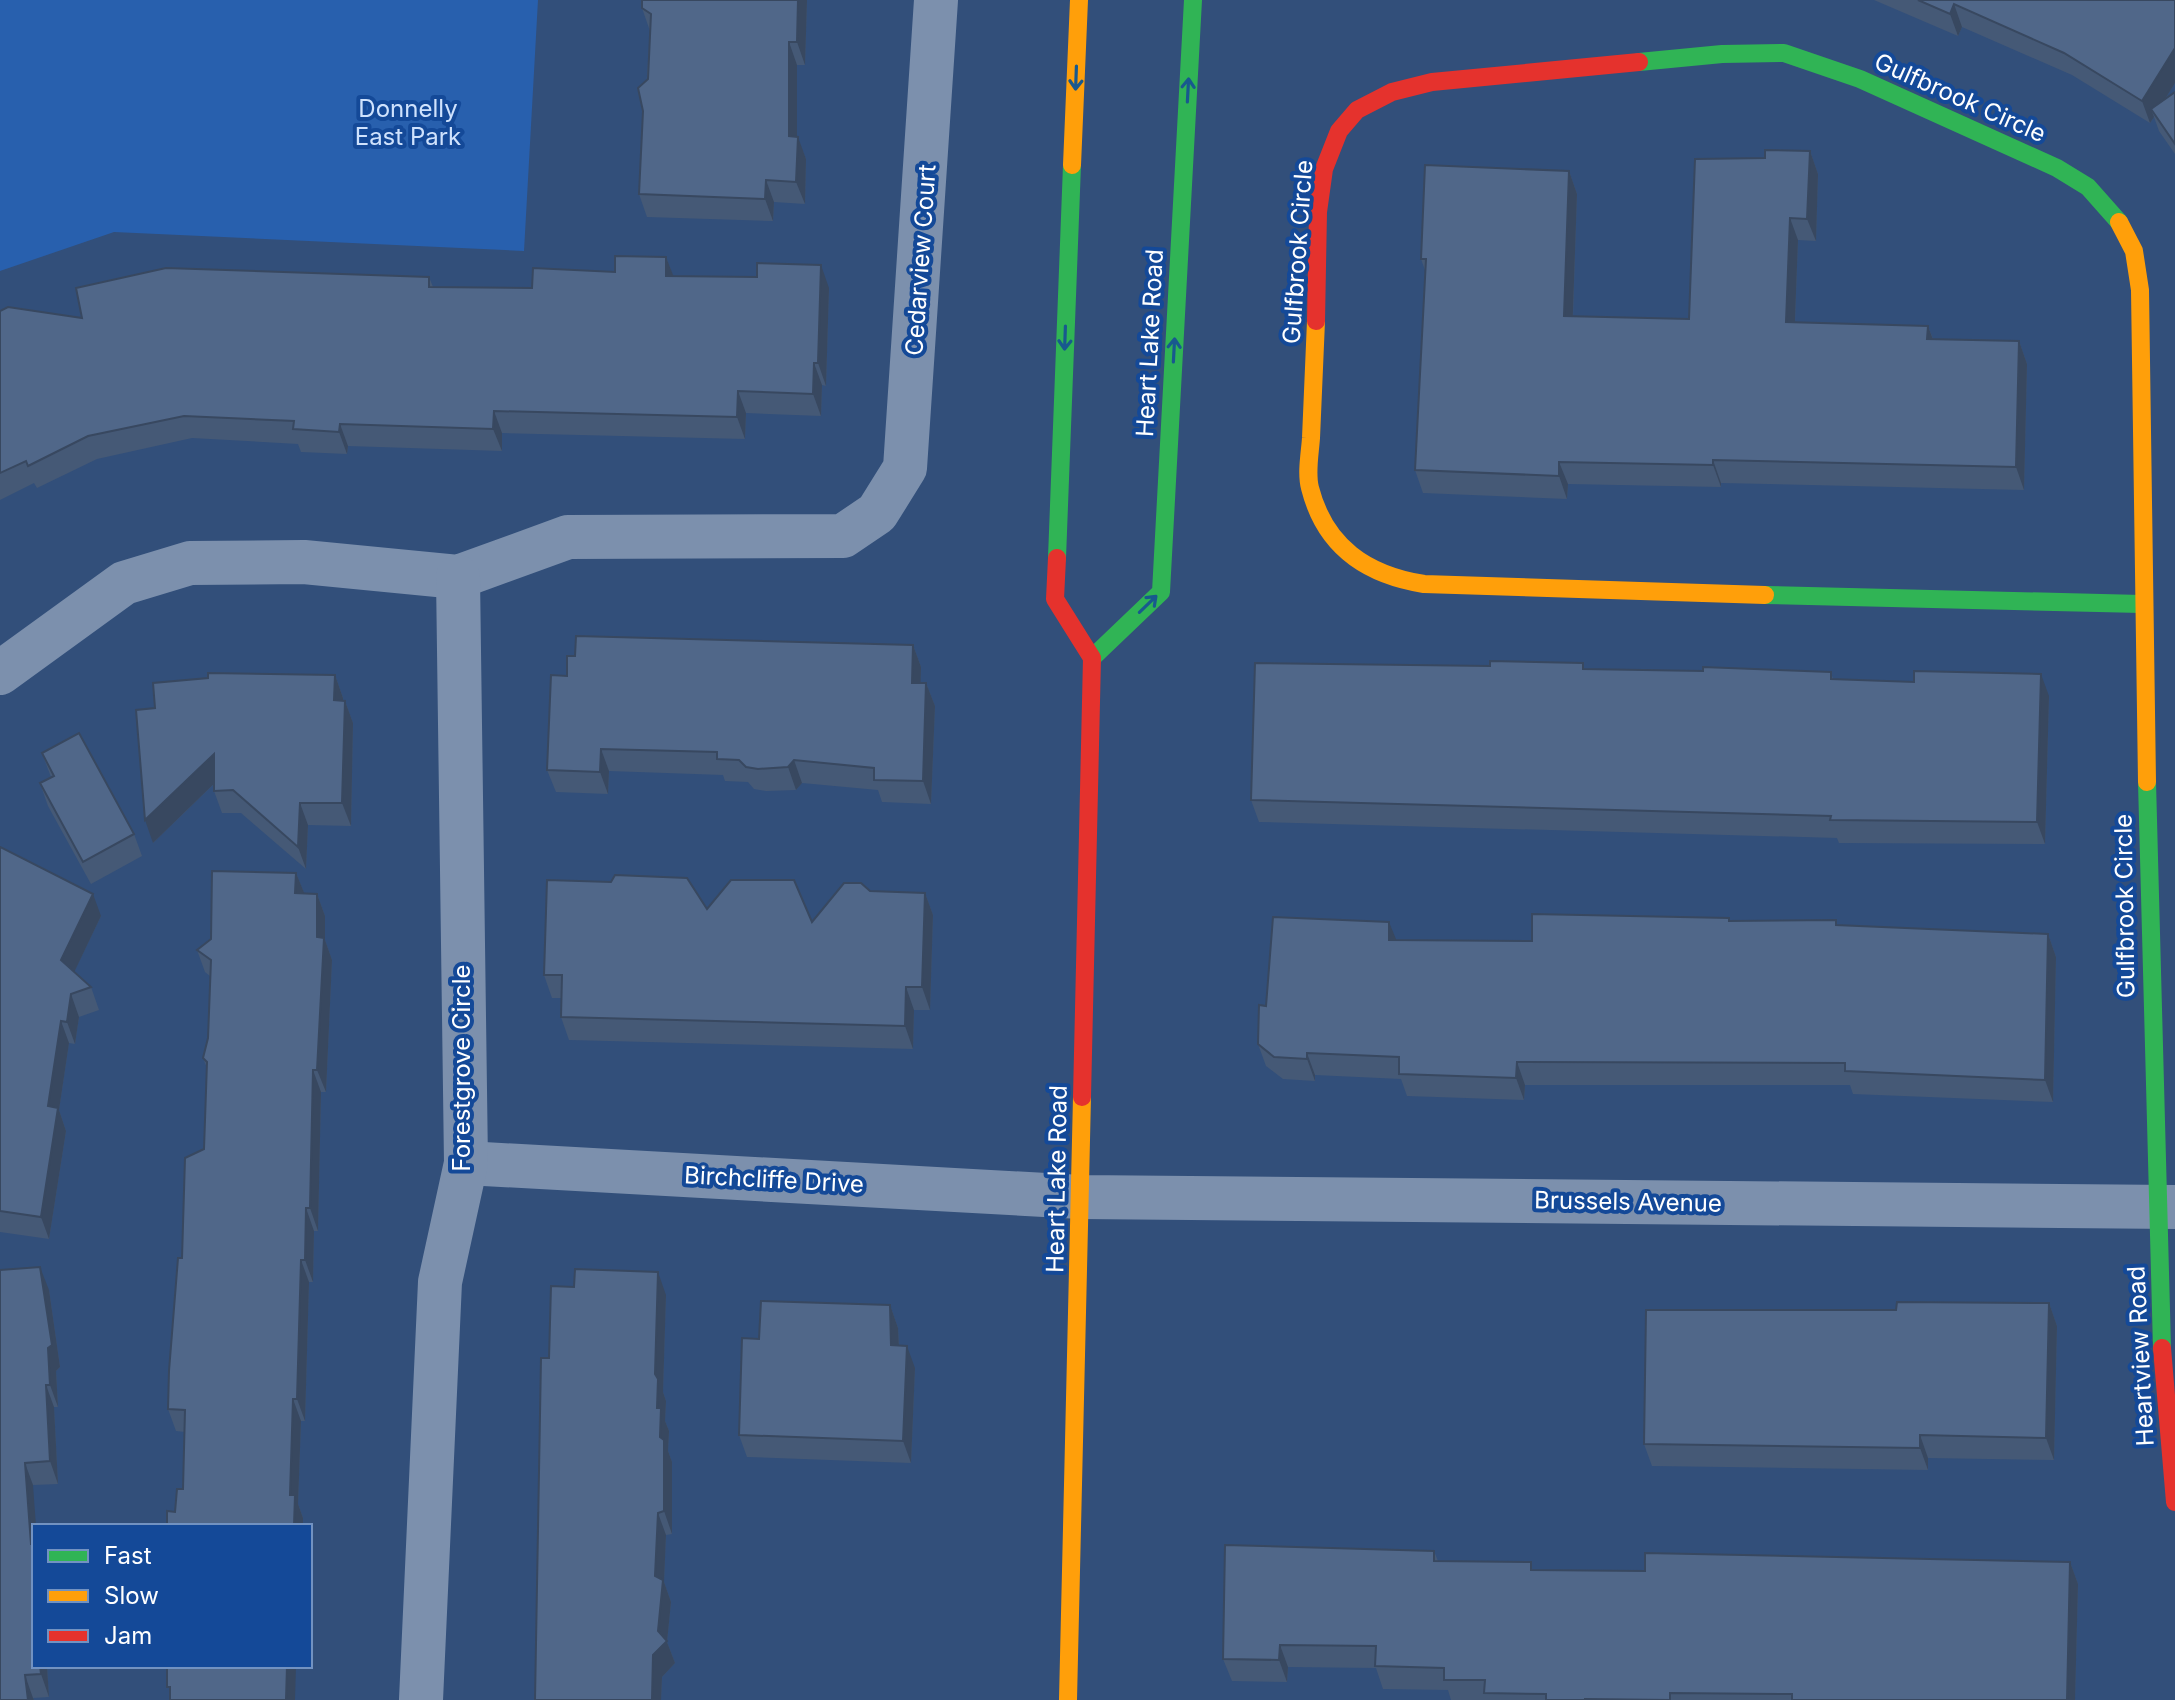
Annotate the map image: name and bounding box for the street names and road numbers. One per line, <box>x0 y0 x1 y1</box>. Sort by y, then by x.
street label: Gulfbrook Circle <box>1870 47 2050 148</box>
street label: Gulfbrook Circle <box>1277 159 1318 345</box>
street label: Cedarview Court <box>899 163 942 357</box>
street label: Heart Lake Road <box>1130 248 1169 438</box>
street label: Gulfbrook Circle <box>2108 814 2141 998</box>
street label: Forestgrove Circle <box>447 964 476 1172</box>
street label: Heart Lake Road <box>1040 1085 1073 1273</box>
street label: Birchcliffe Drive <box>683 1160 865 1199</box>
street label: Brussels Avenue <box>1534 1185 1722 1218</box>
street label: Heartview Road <box>2121 1265 2160 1447</box>

